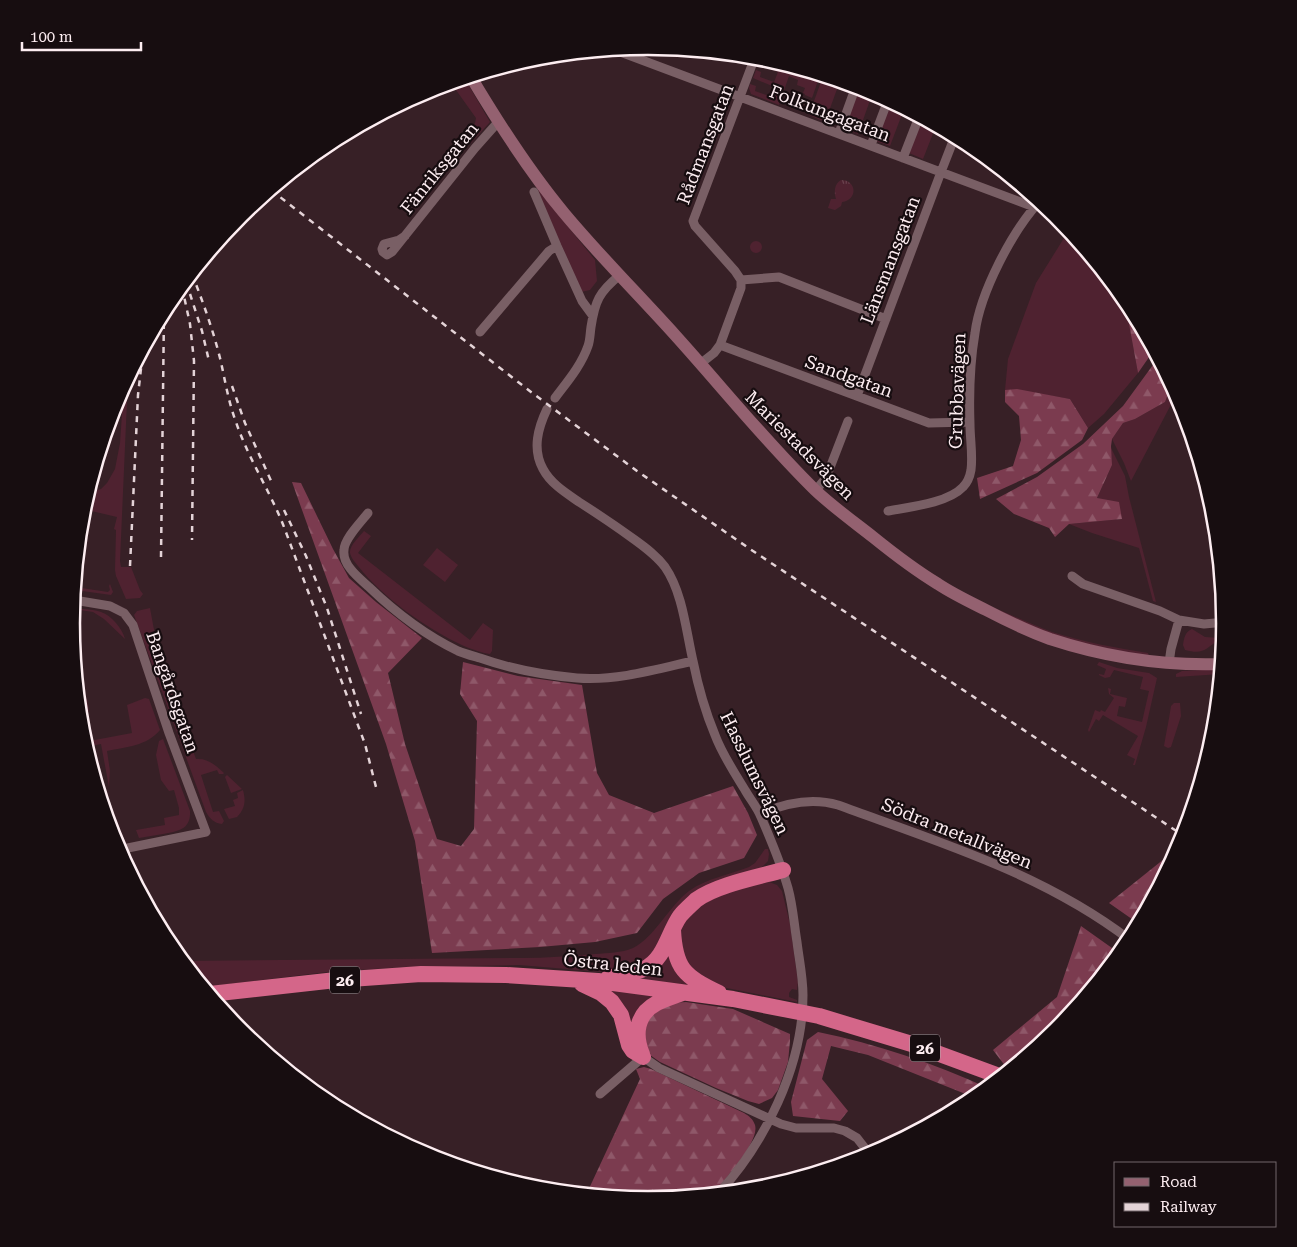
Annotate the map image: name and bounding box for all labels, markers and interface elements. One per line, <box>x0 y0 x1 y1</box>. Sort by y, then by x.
scale bar <box>22 20 141 52</box>
text: 100 m <box>30 28 73 46</box>
street label: Rådmansgatan <box>672 80 738 207</box>
street label: Folkungagatan <box>767 80 894 146</box>
street label: Fänriksgatan <box>396 118 483 218</box>
street label: Länsmansgatan <box>856 193 924 327</box>
street label: Grubbavägen <box>944 332 970 449</box>
street label: Sandgatan <box>802 350 896 402</box>
street label: Mariestadsvägen <box>741 386 859 504</box>
street label: Bangårdsgatan <box>142 628 204 756</box>
street label: Hasslumsvägen <box>716 708 794 838</box>
street label: Södra metallvägen <box>879 793 1036 873</box>
street label: Östra leden <box>562 948 664 980</box>
road number: 26 <box>330 966 360 994</box>
road number: 26 <box>910 1034 940 1062</box>
legend <box>1114 1162 1277 1227</box>
text: Road <box>1160 1173 1197 1191</box>
text: Railway <box>1160 1198 1217 1216</box>

